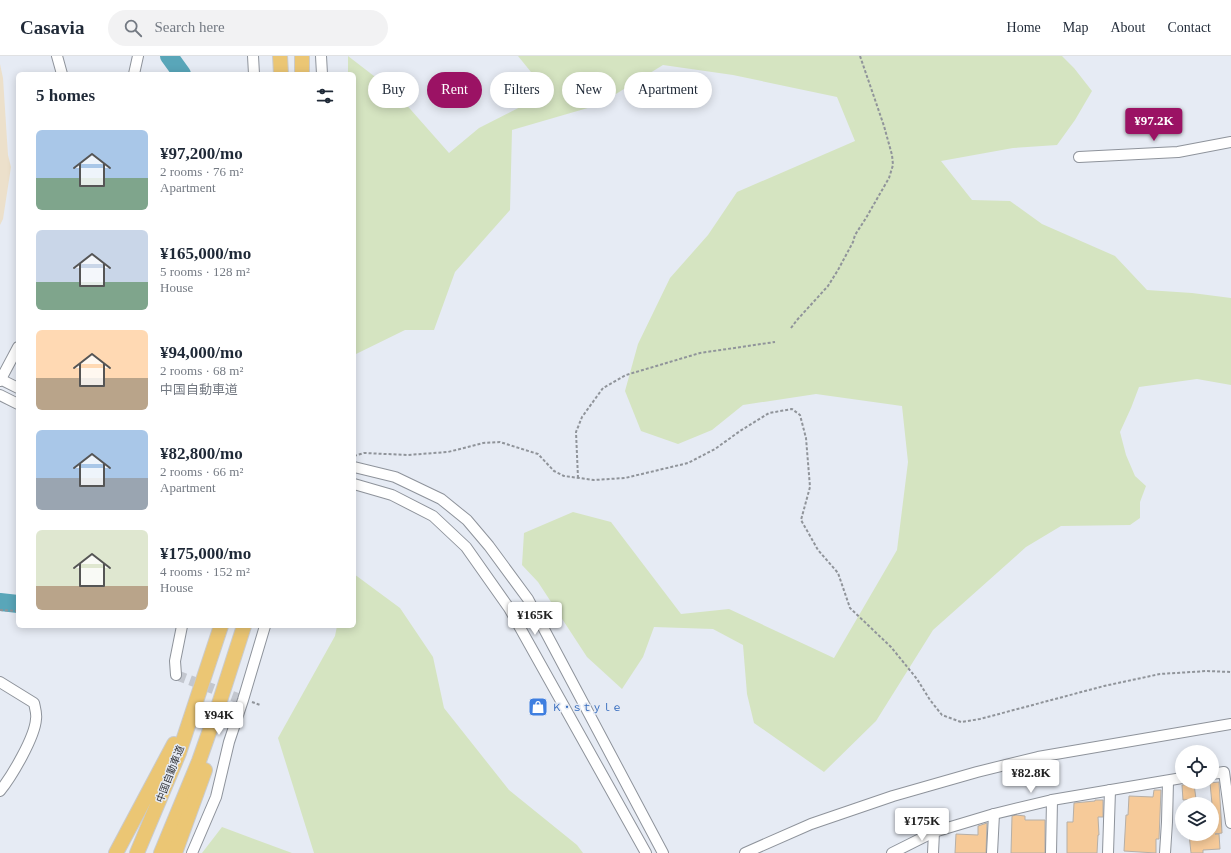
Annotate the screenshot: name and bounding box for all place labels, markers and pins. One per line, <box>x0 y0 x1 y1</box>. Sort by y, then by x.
pin: ¥97.2K <box>1121 108 1187 142</box>
pin: ¥165K <box>507 602 563 636</box>
shop icon: Ｋ・ｓｔｙｌｅ <box>527 696 549 718</box>
pin: ¥94K <box>195 702 243 736</box>
place label: Ｋ・ｓｔｙｌｅ <box>552 702 622 714</box>
pin: ¥82.8K <box>998 760 1064 794</box>
pin: ¥175K <box>894 808 950 842</box>

